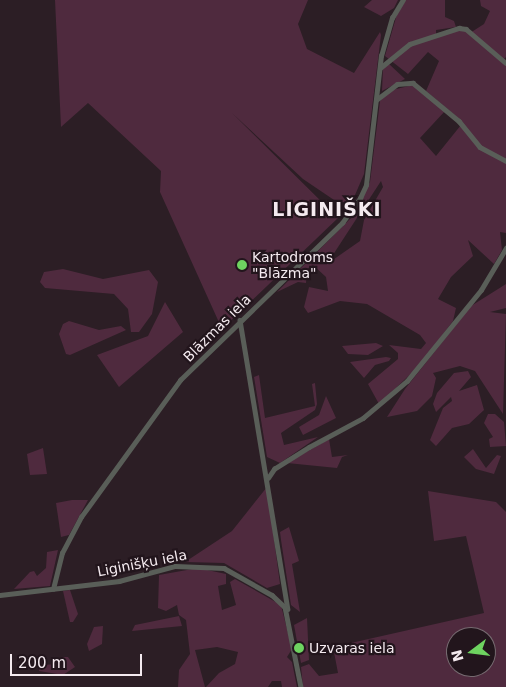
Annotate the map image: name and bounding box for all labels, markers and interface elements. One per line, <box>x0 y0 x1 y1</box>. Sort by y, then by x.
district label: LIGINIŠKI <box>271 199 383 221</box>
place label: Kartodroms "Blāzma" <box>252 249 333 282</box>
marker: Kartodroms "Blāzma" <box>236 259 248 271</box>
street label: Blāzmas iela <box>180 291 254 365</box>
street label: Liginišķu iela <box>96 546 188 580</box>
north arrow <box>446 627 496 677</box>
place label: Uzvaras iela <box>309 640 395 656</box>
marker: Uzvaras iela <box>293 642 305 654</box>
scale bar <box>12 644 145 676</box>
text: N <box>448 648 467 663</box>
text: 200 m <box>18 654 66 672</box>

